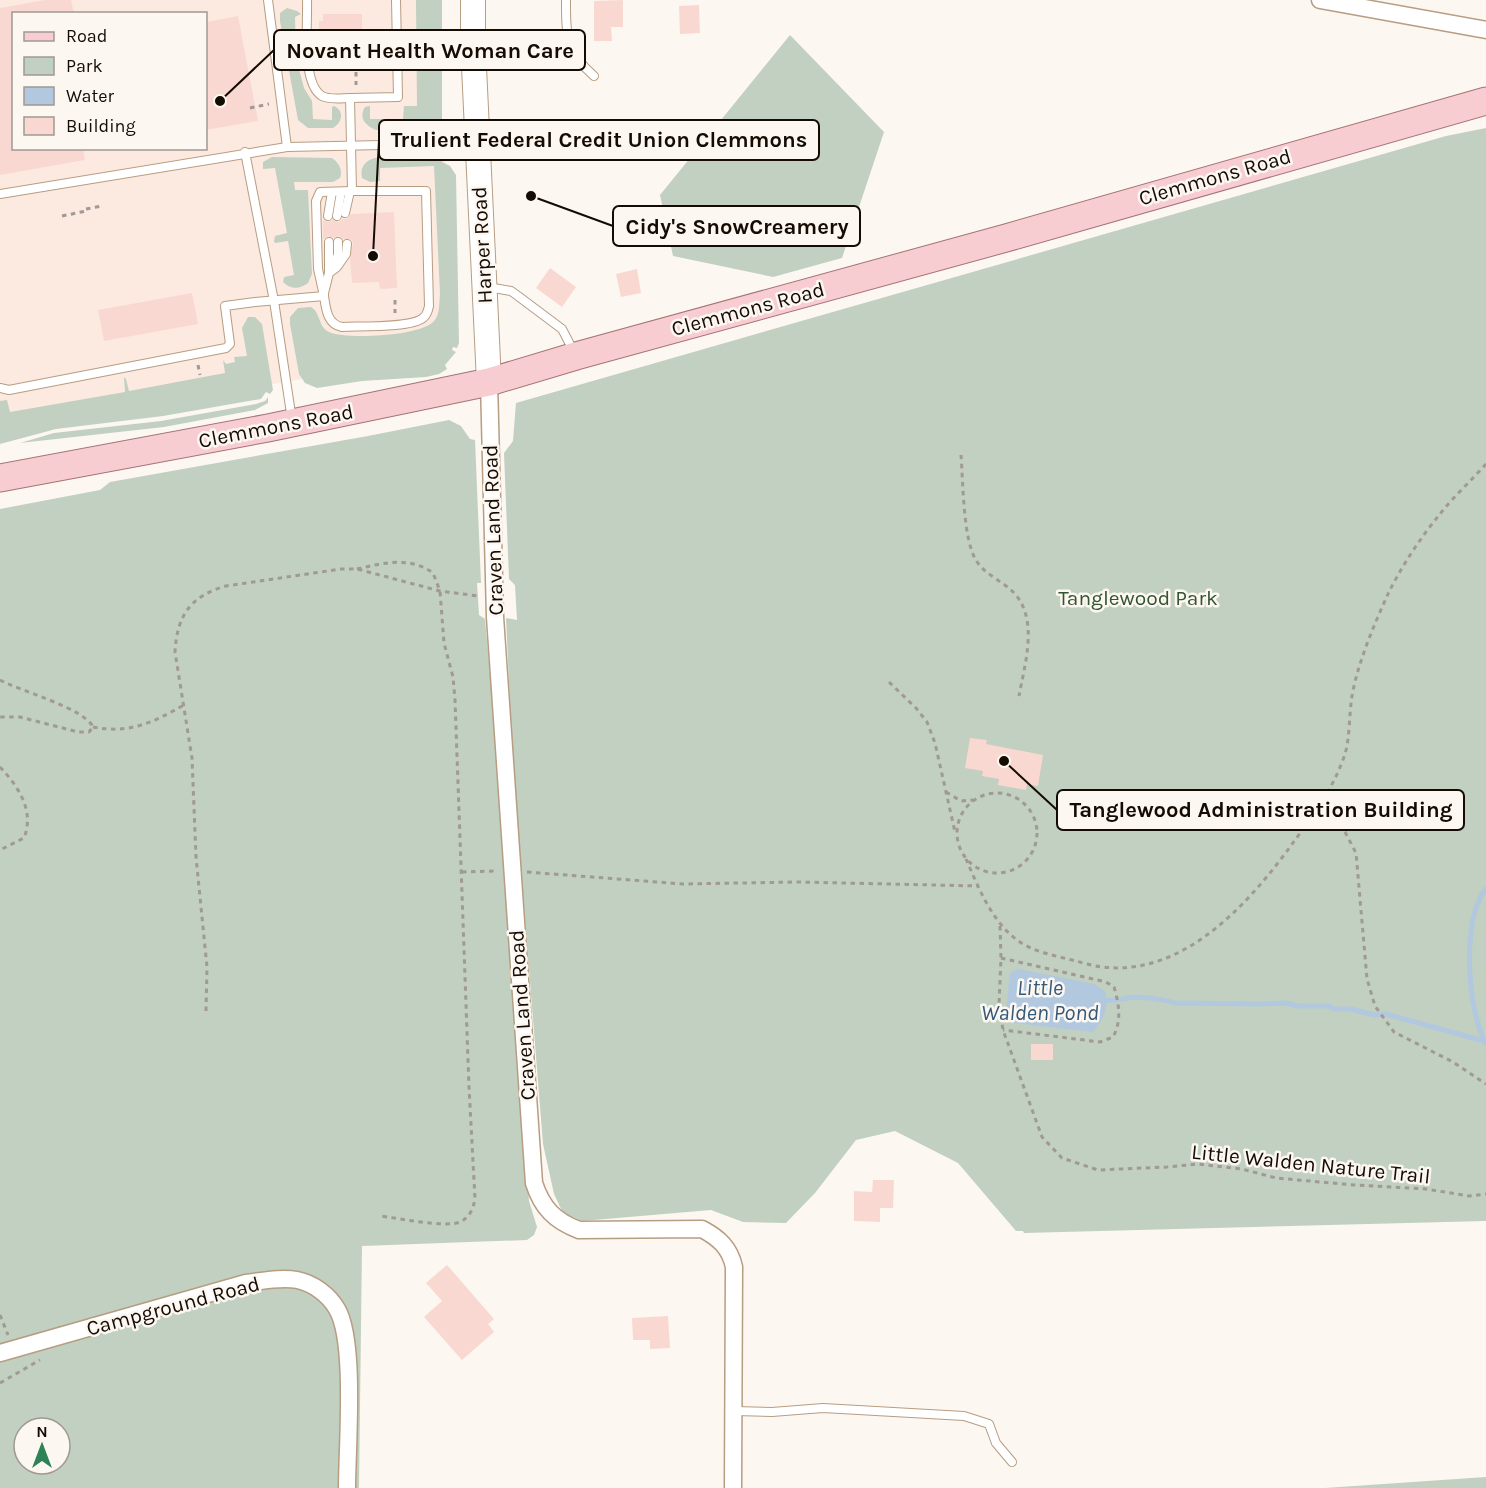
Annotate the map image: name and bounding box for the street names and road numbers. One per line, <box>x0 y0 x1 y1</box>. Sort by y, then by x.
street label: Clemmons Road <box>1136 144 1294 210</box>
street label: Harper Road <box>467 186 497 304</box>
street label: Clemmons Road <box>669 277 827 341</box>
street label: Clemmons Road <box>196 399 356 453</box>
street label: Craven Land Road <box>478 444 508 616</box>
street label: Craven Land Road <box>504 929 540 1101</box>
street label: Little Walden Nature Trail <box>1190 1140 1432 1188</box>
street label: Campground Road <box>84 1271 262 1341</box>

